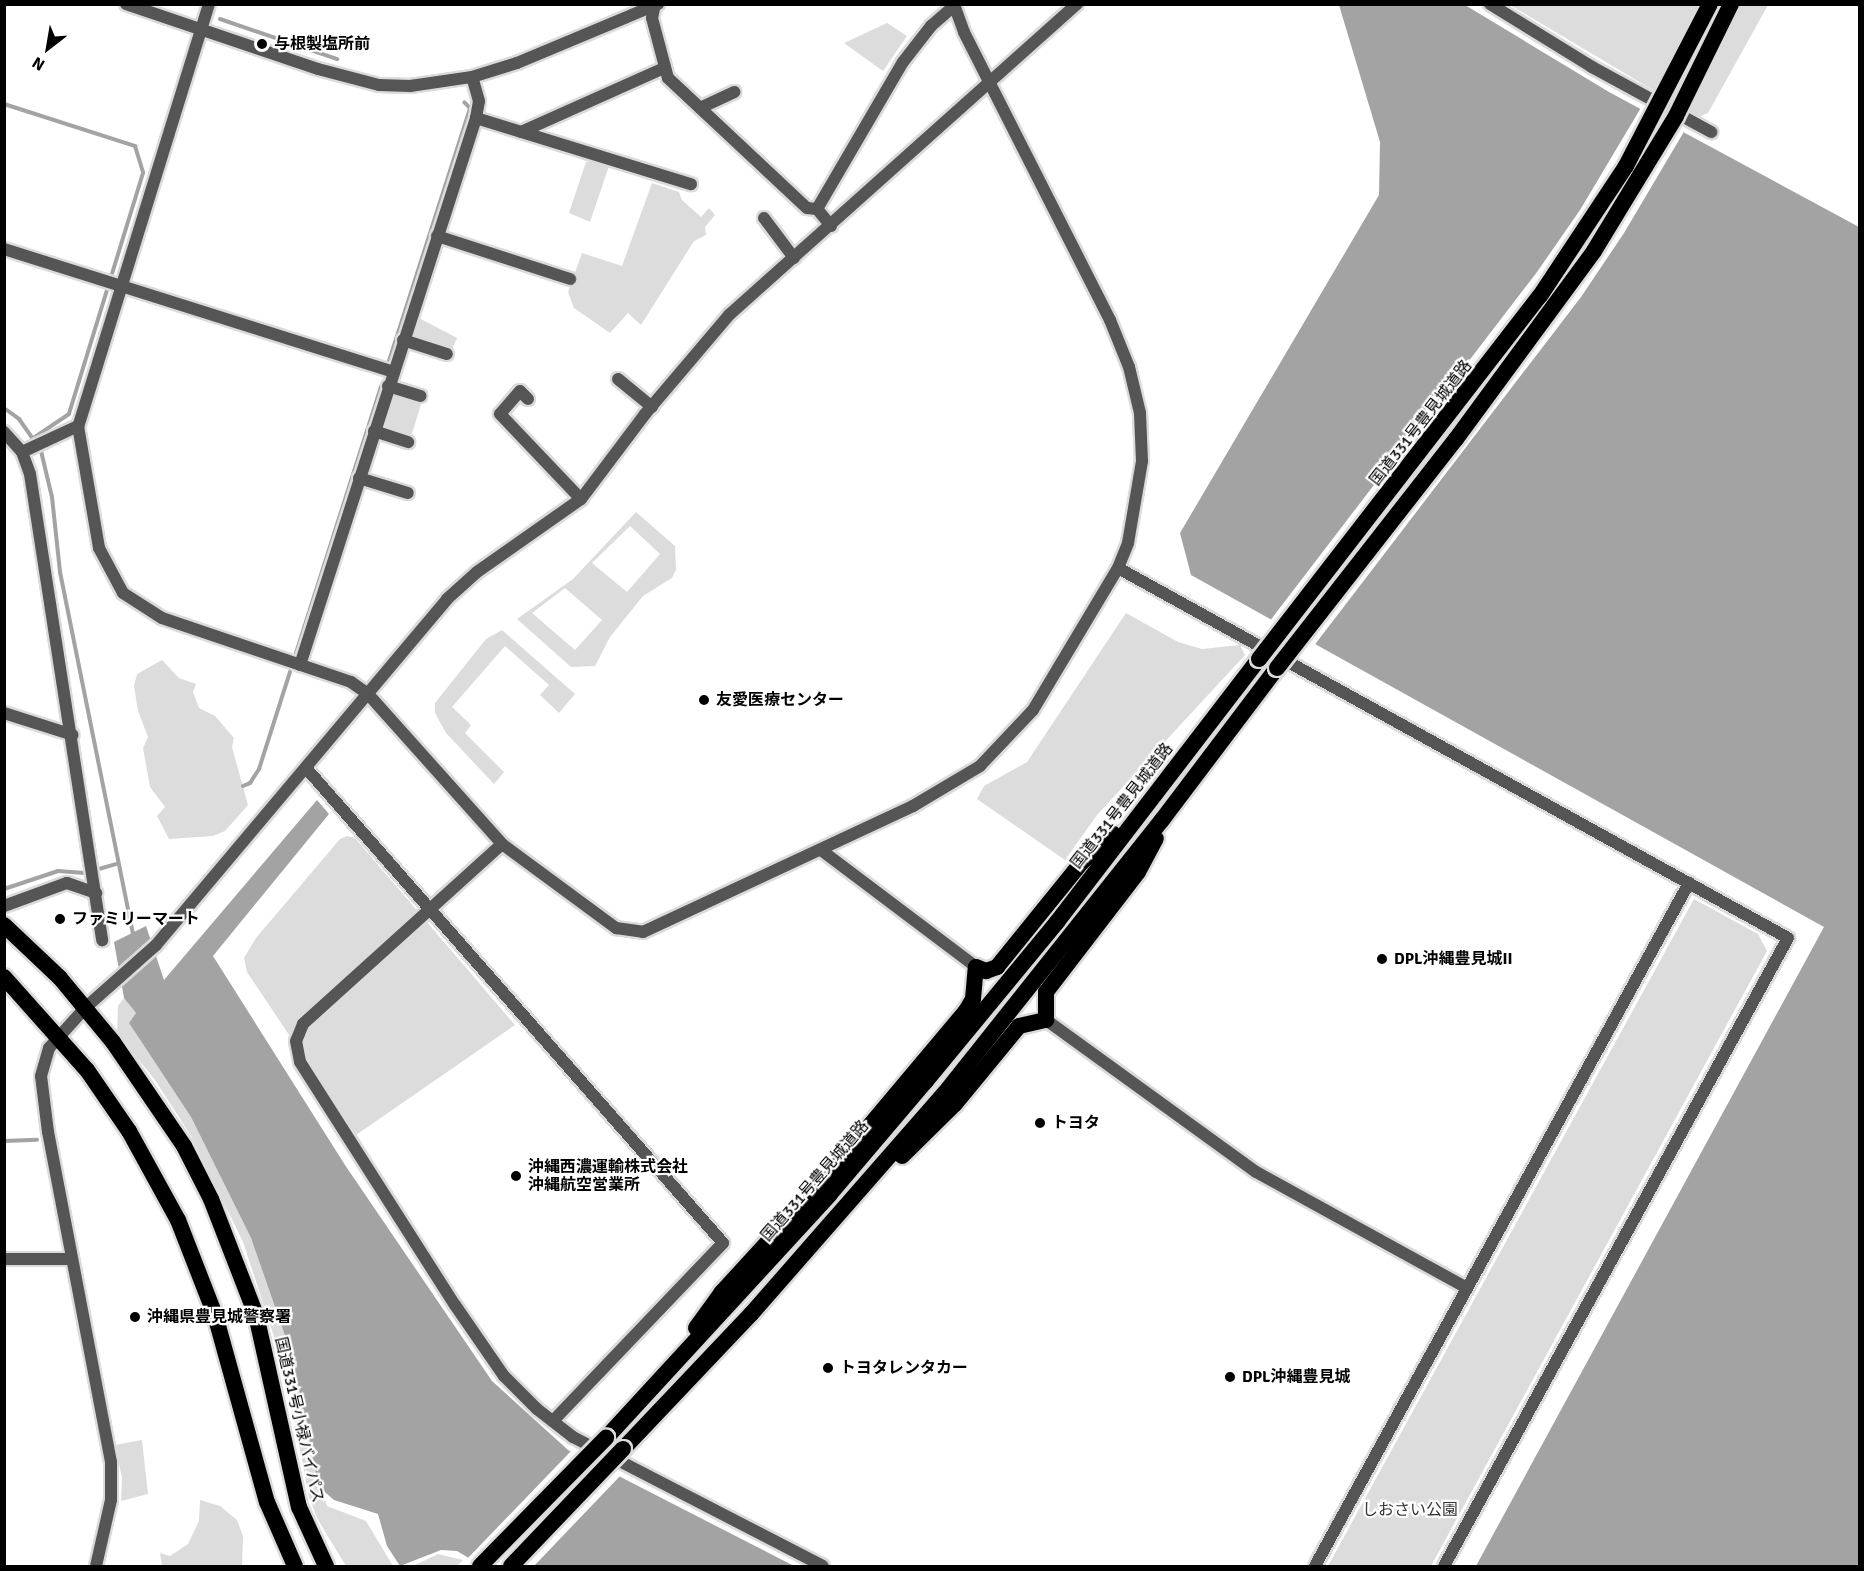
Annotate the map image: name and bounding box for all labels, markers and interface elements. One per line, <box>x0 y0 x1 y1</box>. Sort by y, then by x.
north arrow <box>18 18 78 78</box>
place label: 与根製塩所前 <box>274 34 370 54</box>
marker: 与根製塩所前 <box>255 37 269 51</box>
text: N <box>29 52 49 75</box>
street label: 国道331号豊見城道路 <box>1366 356 1476 490</box>
place label: 友愛医療センター <box>716 690 844 710</box>
marker: 友愛医療センター <box>697 693 711 707</box>
street label: 国道331号豊見城道路 <box>1067 739 1177 873</box>
place label: ファミリーマート <box>72 909 200 929</box>
marker: ファミリーマート <box>53 912 67 926</box>
place label: DPL沖縄豊見城II <box>1394 949 1513 969</box>
marker: DPL沖縄豊見城II <box>1375 952 1389 966</box>
place label: トヨタ <box>1052 1113 1100 1133</box>
marker: トヨタ <box>1033 1116 1047 1130</box>
street label: 国道331号豊見城道路 <box>757 1117 873 1245</box>
place label: 沖縄西濃運輸株式会社 沖縄航空営業所 <box>528 1157 688 1195</box>
marker: 沖縄西濃運輸株式会社 沖縄航空営業所 <box>509 1169 523 1183</box>
place label: 沖縄県豊見城警察署 <box>147 1307 291 1327</box>
marker: 沖縄県豊見城警察署 <box>128 1310 142 1324</box>
street label: 国道331号小禄バイパス <box>271 1335 327 1505</box>
place label: トヨタレンタカー <box>840 1358 968 1378</box>
marker: トヨタレンタカー <box>821 1361 835 1375</box>
place label: DPL沖縄豊見城 <box>1242 1367 1350 1387</box>
marker: DPL沖縄豊見城 <box>1223 1370 1237 1384</box>
park label: しおさい公園 <box>1362 1500 1458 1520</box>

